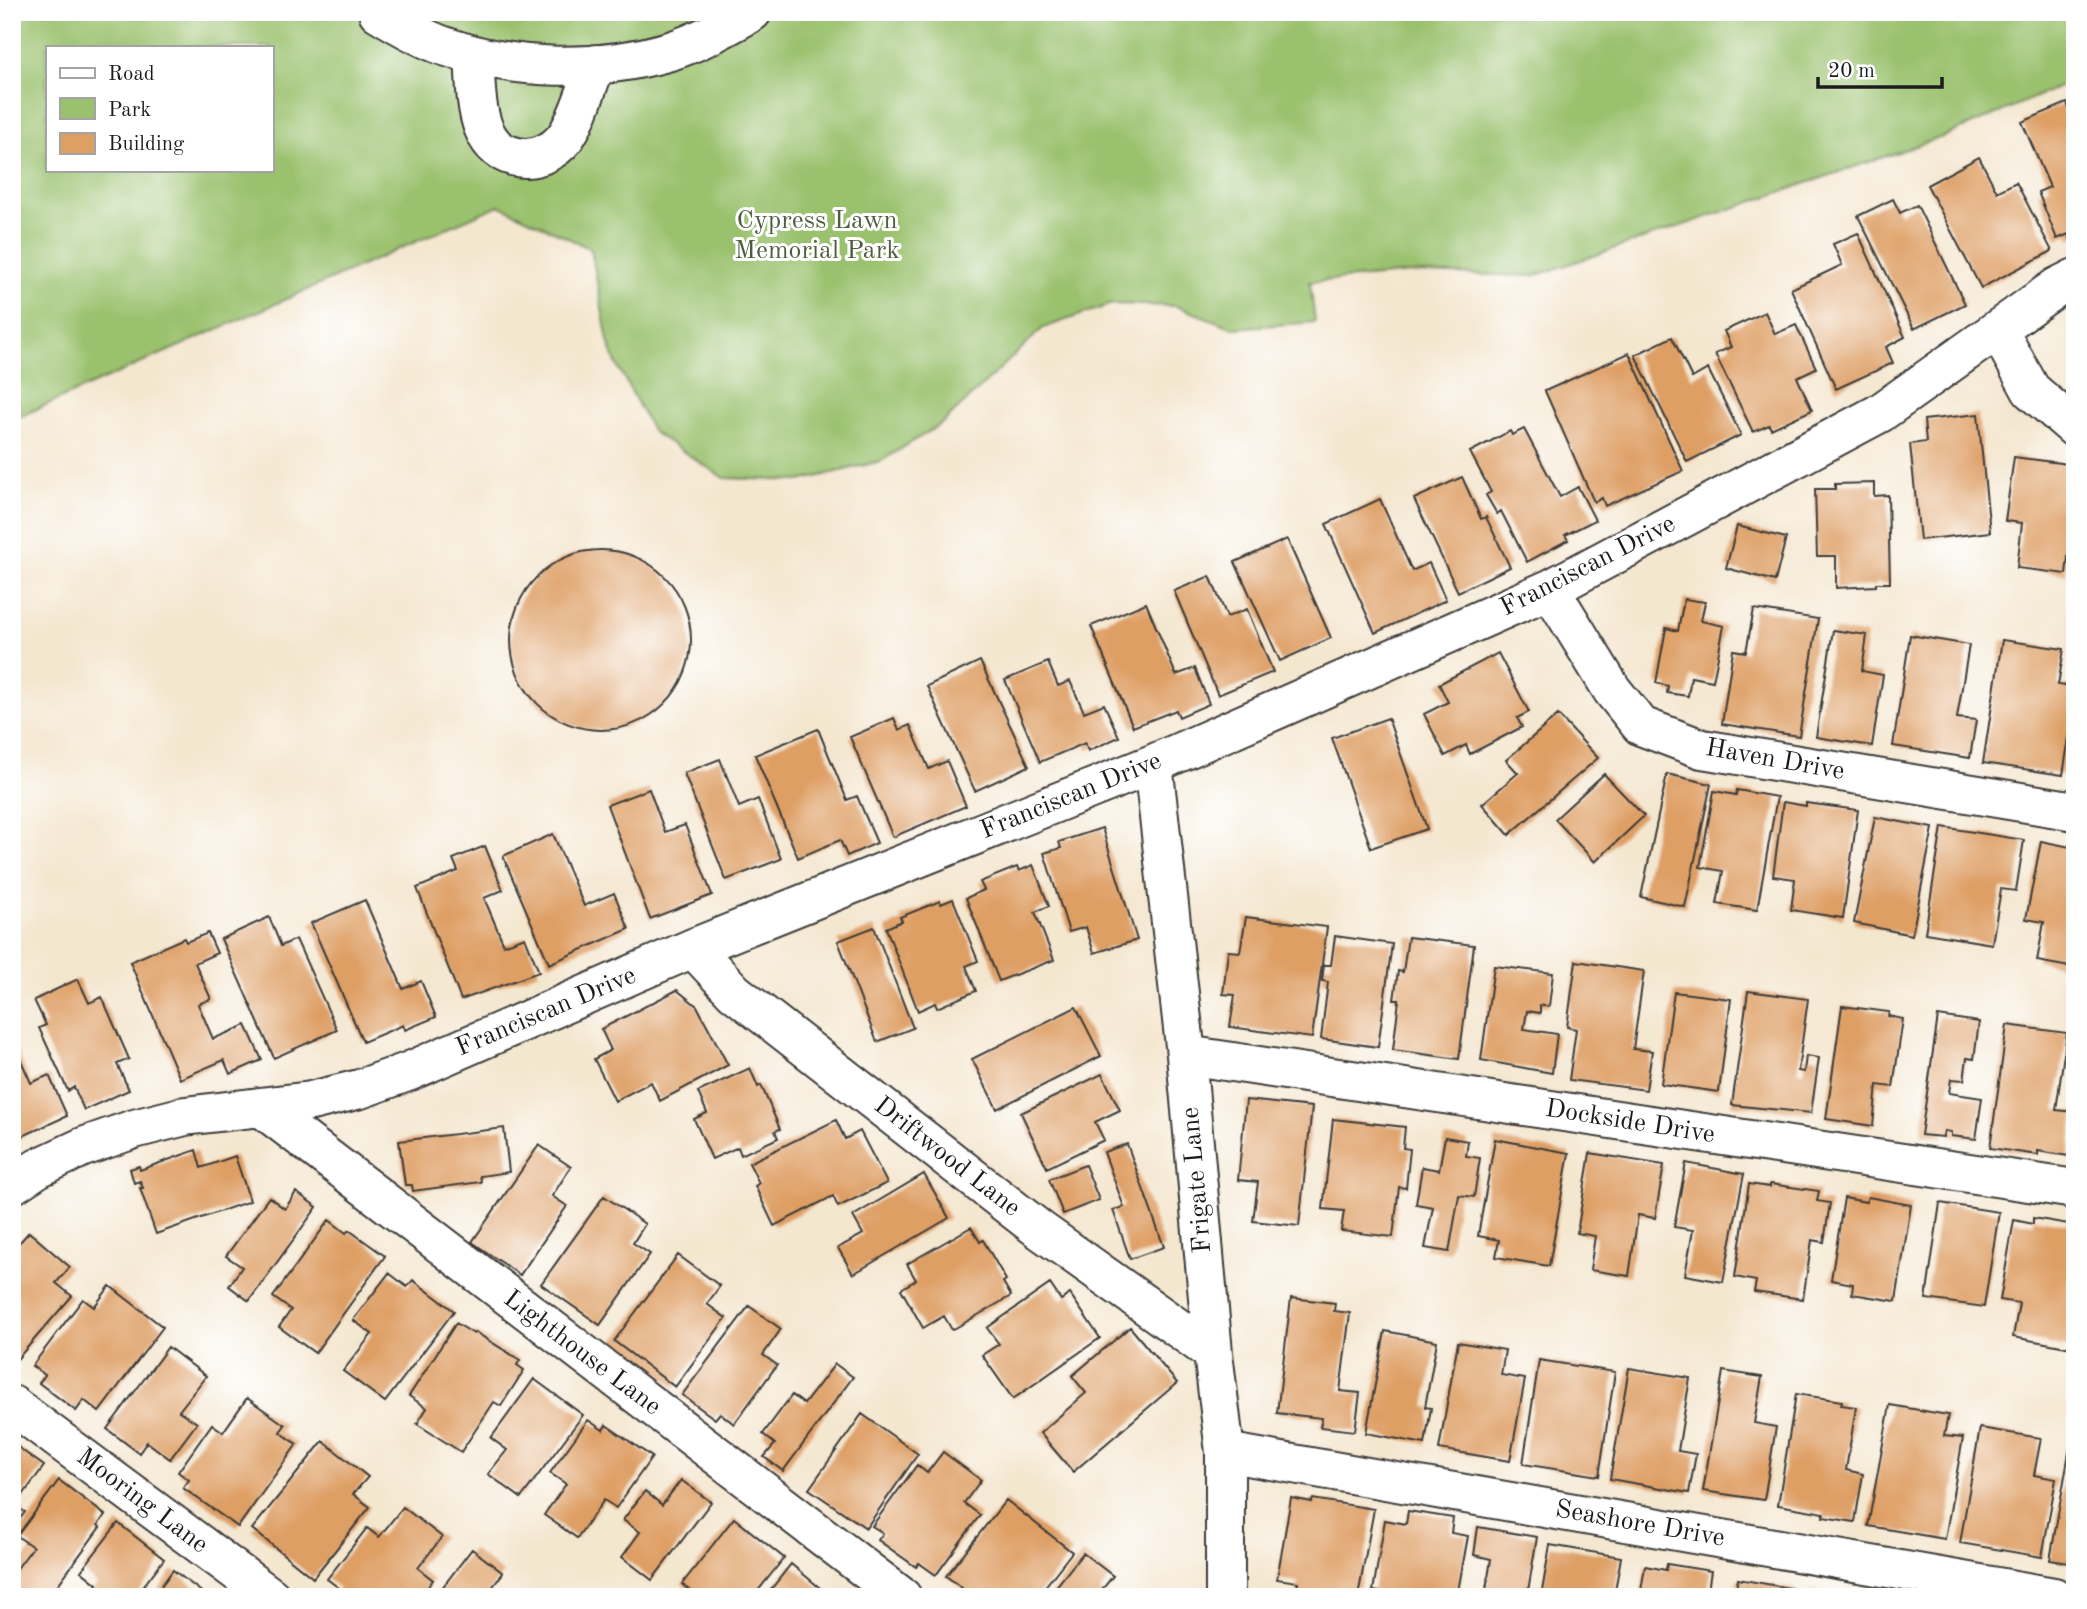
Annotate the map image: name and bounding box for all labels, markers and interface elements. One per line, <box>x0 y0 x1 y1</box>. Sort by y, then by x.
legend <box>46 46 273 172</box>
scale bar <box>1818 46 1942 90</box>
text: 20 m <box>1828 61 1875 82</box>
text: Road <box>108 64 155 85</box>
text: Park <box>108 100 151 121</box>
text: Building <box>108 134 185 155</box>
park label: Cypress Lawn Memorial Park <box>734 208 900 264</box>
street label: Franciscan Drive <box>1496 511 1680 621</box>
street label: Haven Drive <box>1703 735 1847 785</box>
street label: Franciscan Drive <box>977 748 1165 844</box>
street label: Franciscan Drive <box>452 962 640 1062</box>
street label: Driftwood Lane <box>869 1092 1025 1222</box>
street label: Dockside Drive <box>1543 1096 1717 1148</box>
street label: Frigate Lane <box>1178 1106 1216 1254</box>
street label: Lighthouse Lane <box>499 1286 665 1420</box>
street label: Mooring Lane <box>72 1443 212 1559</box>
street label: Seashore Drive <box>1553 1496 1727 1552</box>

